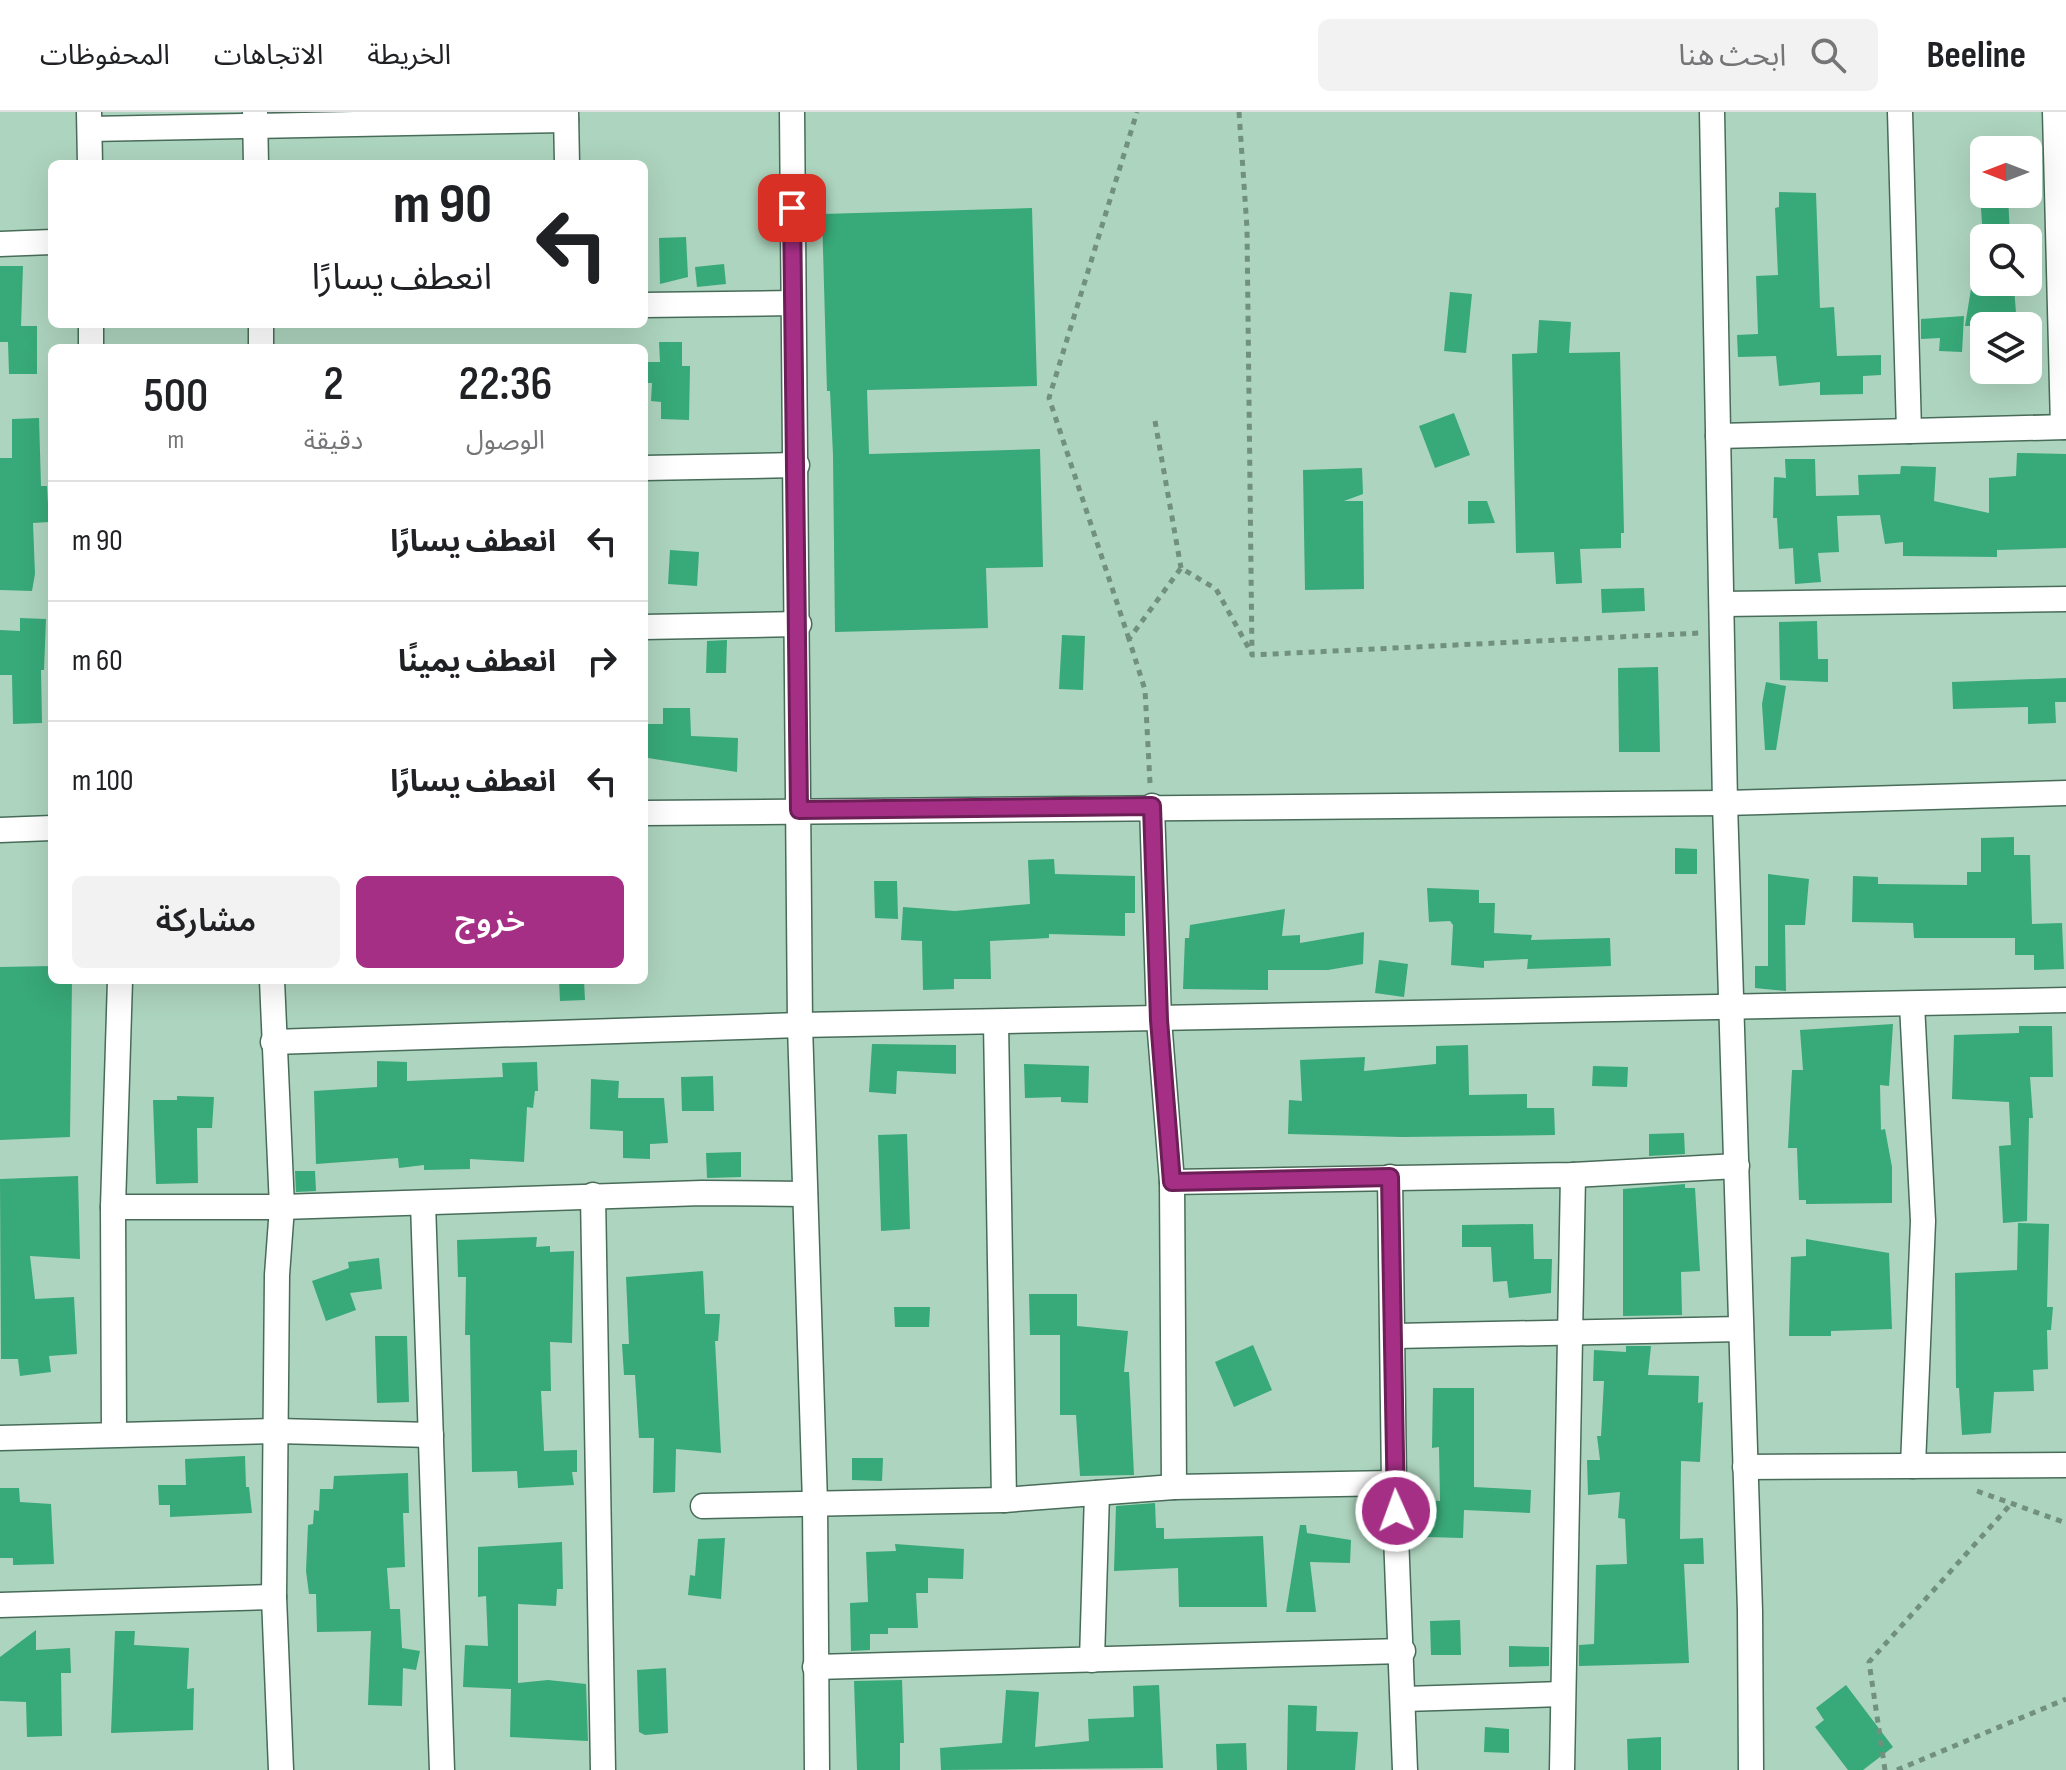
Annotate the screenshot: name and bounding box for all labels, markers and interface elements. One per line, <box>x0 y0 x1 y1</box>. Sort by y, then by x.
search box <box>1318 19 1878 91</box>
icon: search <box>1806 33 1850 77</box>
text: Beeline <box>1926 33 2026 78</box>
text: ابحث هنا <box>1678 38 1786 74</box>
text: المحفوظات <box>40 39 170 72</box>
text: الاتجاهات <box>214 39 323 72</box>
text: الخريطة <box>367 39 451 72</box>
north arrow <box>1970 136 2042 208</box>
map controls <box>1970 136 2042 384</box>
text: 90 m <box>393 172 492 239</box>
pin <box>758 174 826 242</box>
icon: arrive <box>770 186 814 230</box>
icon: left <box>520 192 624 296</box>
button: search <box>1970 224 2042 296</box>
text: انعطف يسارًا <box>311 257 492 300</box>
button: layers <box>1970 312 2042 384</box>
text: 2 <box>323 356 344 413</box>
text: 22:36 <box>459 356 552 413</box>
text: 500 <box>144 368 208 425</box>
text: m <box>168 425 184 456</box>
text: دقيقة <box>304 426 363 457</box>
text: الوصول <box>466 426 545 457</box>
icon: left <box>580 519 624 563</box>
text: 90 m <box>72 523 123 559</box>
text: انعطف يسارًا <box>390 524 556 560</box>
icon: right <box>580 639 624 683</box>
text: 60 m <box>72 643 123 679</box>
text: انعطف يمينًا <box>398 644 556 680</box>
icon: left <box>580 759 624 803</box>
text: 100 m <box>72 763 133 799</box>
text: انعطف يسارًا <box>390 764 556 800</box>
button: مشاركة <box>72 876 340 968</box>
button: خروج <box>356 876 624 968</box>
position arrow <box>1354 1469 1438 1553</box>

